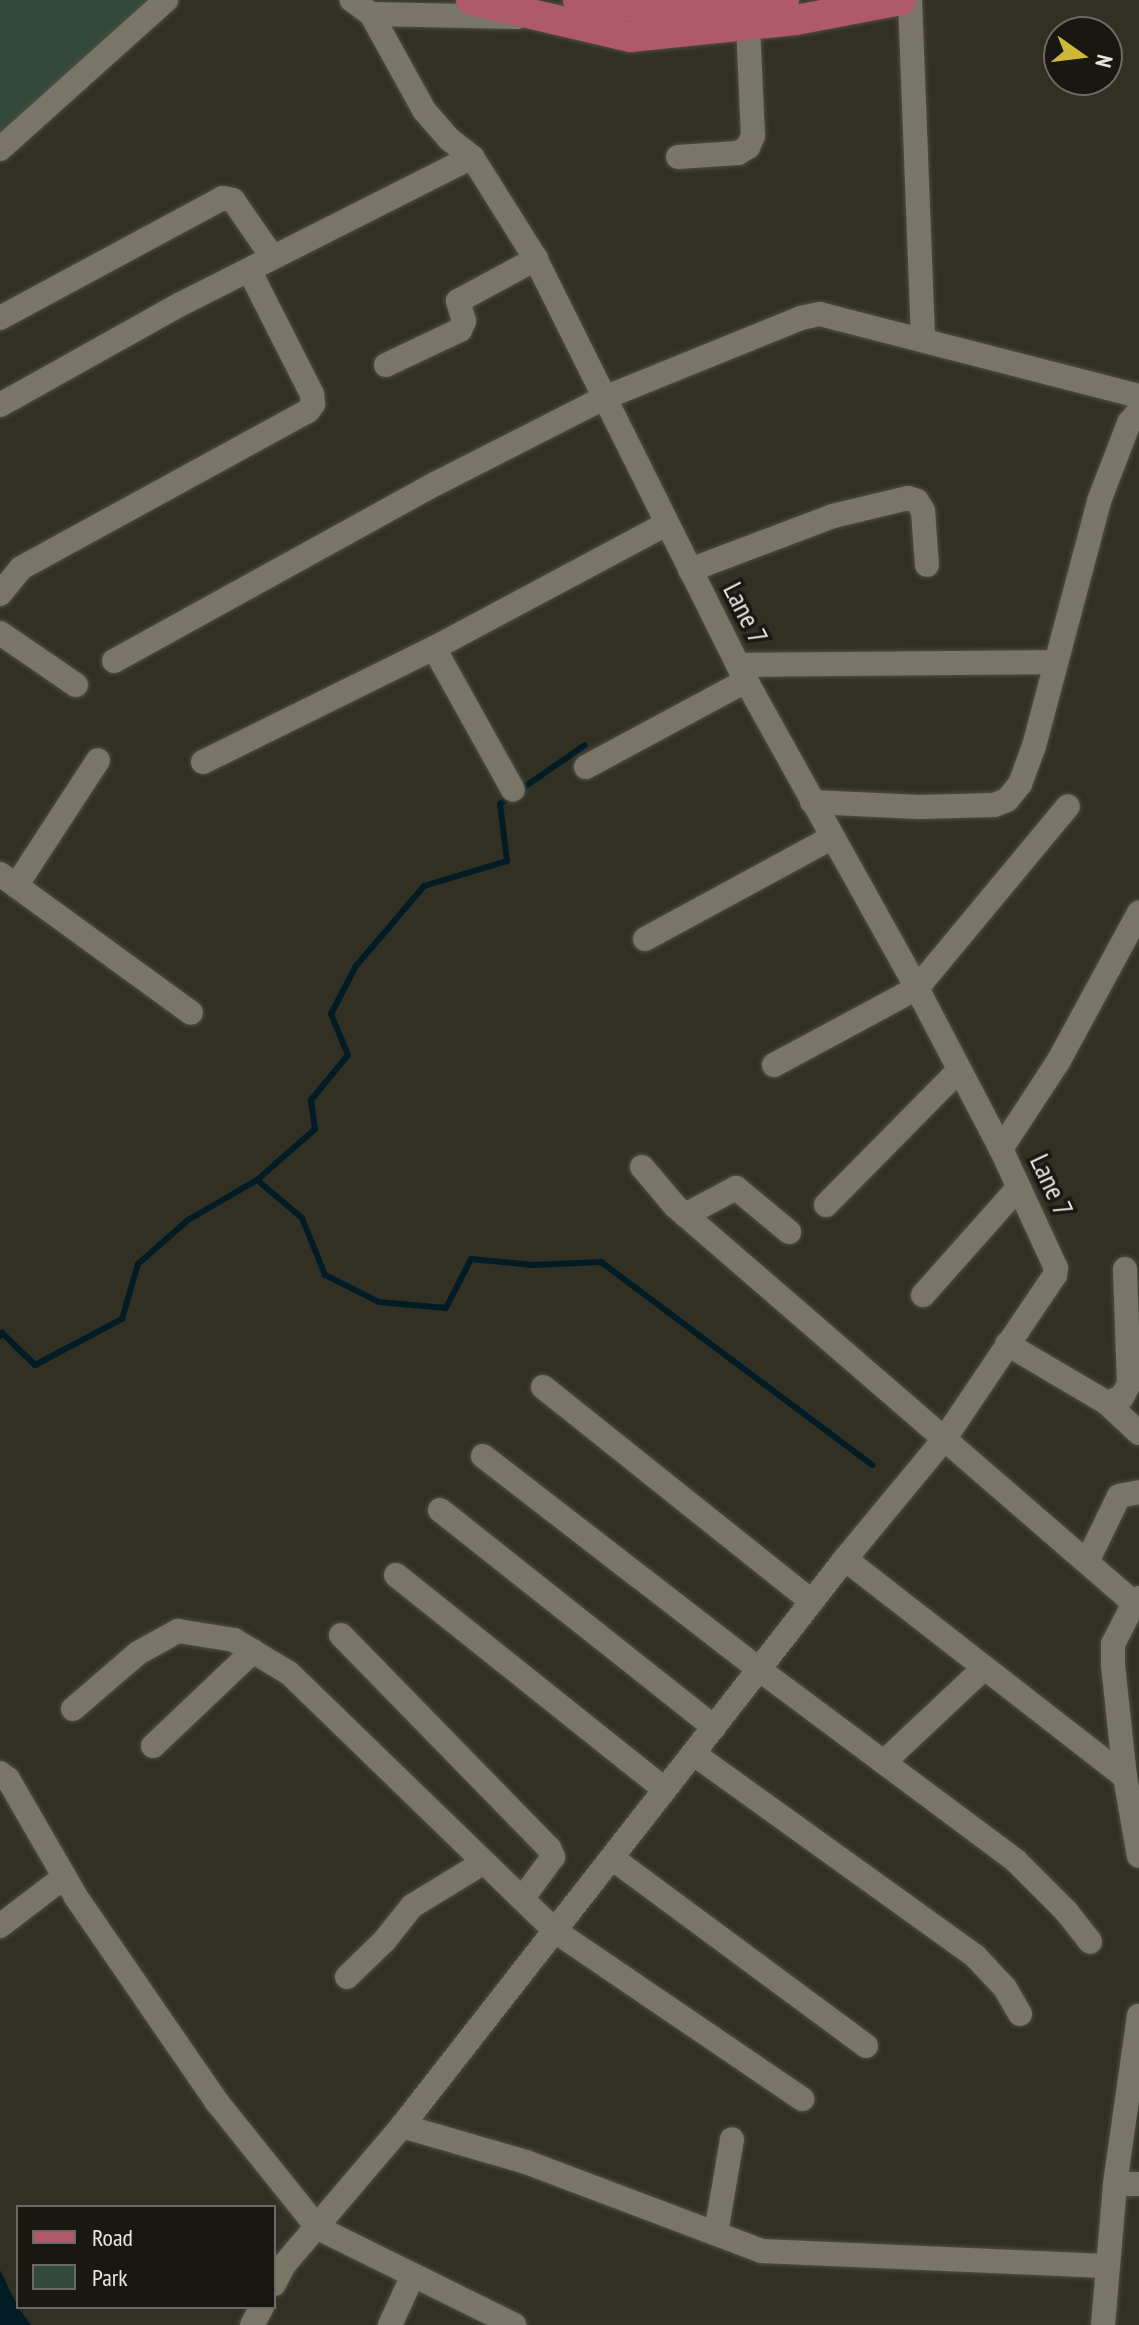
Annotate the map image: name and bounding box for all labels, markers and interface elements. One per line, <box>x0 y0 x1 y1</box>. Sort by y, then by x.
north arrow <box>1043 16 1123 96</box>
text: N <box>1089 52 1119 70</box>
street label: Lane 7 <box>716 576 776 650</box>
street label: Lane 7 <box>1023 1149 1081 1221</box>
legend <box>16 2205 276 2309</box>
text: Road <box>92 2222 133 2253</box>
text: Park <box>92 2262 128 2293</box>

